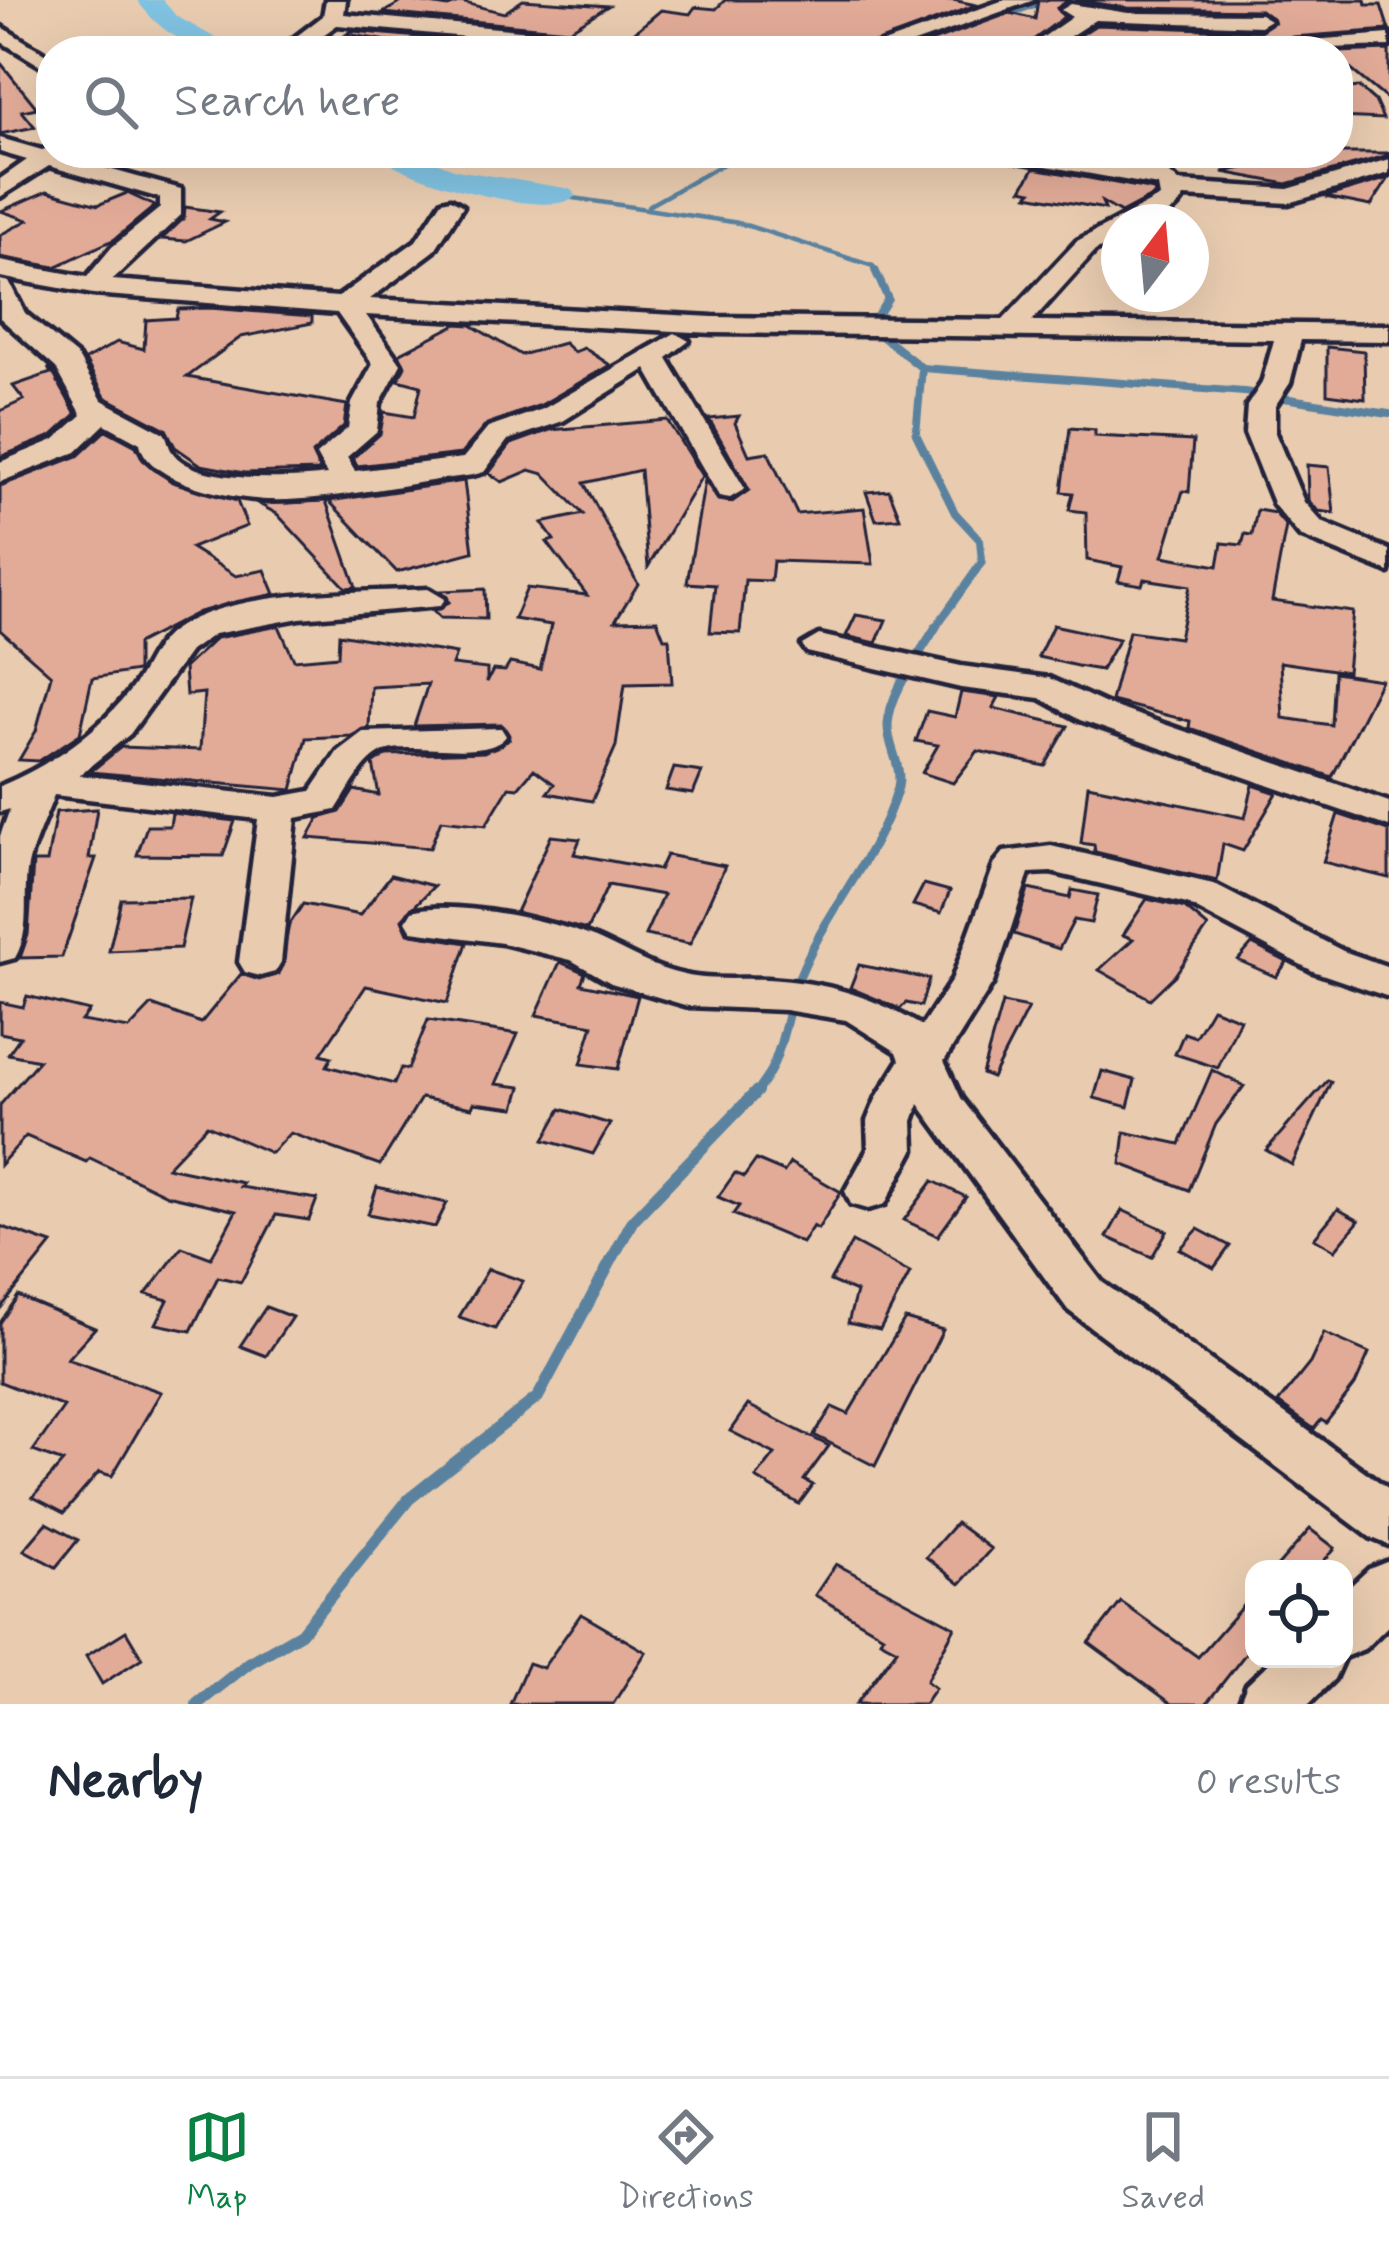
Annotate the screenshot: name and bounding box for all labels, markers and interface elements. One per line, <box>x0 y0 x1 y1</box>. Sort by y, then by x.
search box <box>36 36 1353 168</box>
icon: search <box>78 69 144 135</box>
text: Search here <box>174 73 401 132</box>
north arrow <box>1101 204 1209 312</box>
map controls <box>1245 1560 1353 1668</box>
button: locate <box>1245 1560 1353 1668</box>
text: Nearby <box>48 1749 203 1815</box>
text: 0 results <box>1196 1757 1341 1808</box>
tab: Map <box>184 2104 250 2220</box>
tab: Directions <box>618 2104 754 2220</box>
tab: Saved <box>1122 2104 1205 2220</box>

